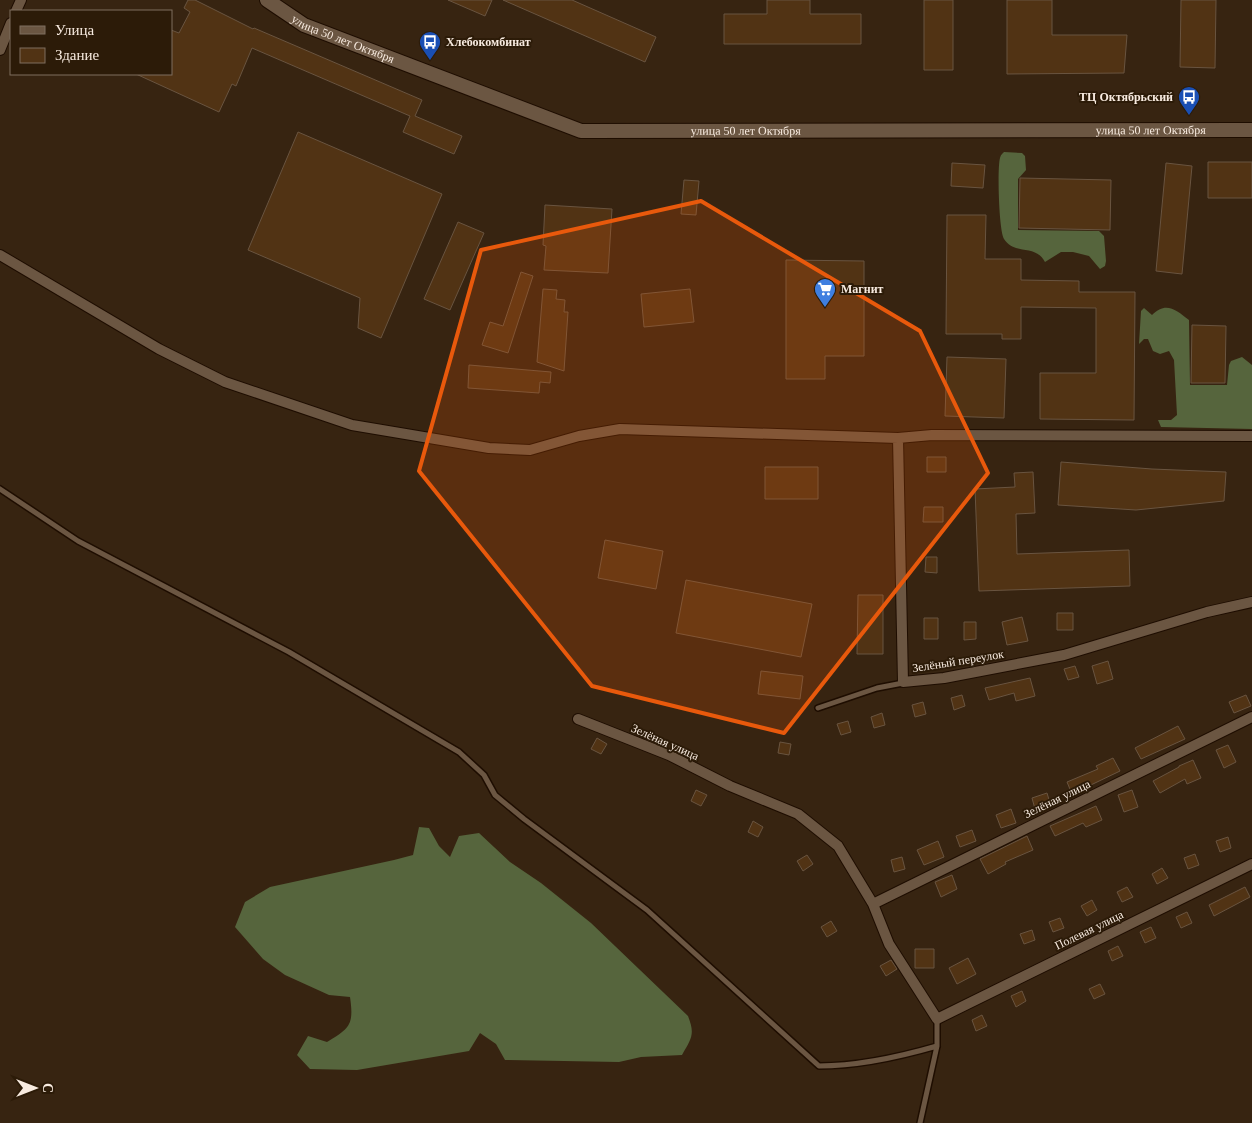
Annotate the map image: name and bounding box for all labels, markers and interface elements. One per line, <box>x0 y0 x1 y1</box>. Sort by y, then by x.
legend <box>10 10 172 75</box>
street label: улица 50 лет Октября <box>289 12 397 66</box>
text: Улица <box>55 22 94 38</box>
bus stop icon: Хлебокомбинат <box>418 30 442 61</box>
place label: Хлебокомбинат <box>446 35 531 49</box>
text: Здание <box>55 47 99 63</box>
bus stop icon: ТЦ Октябрьский <box>1177 85 1201 116</box>
place label: ТЦ Октябрьский <box>1079 90 1173 104</box>
street label: улица 50 лет Октября <box>1096 123 1206 137</box>
street label: улица 50 лет Октября <box>691 124 801 138</box>
supermarket icon: Магнит <box>813 277 837 308</box>
place label: Магнит <box>841 282 884 296</box>
street label: Зелёный переулок <box>911 647 1005 675</box>
street label: Зелёная улица <box>629 721 702 763</box>
street label: Зелёная улица <box>1021 777 1093 821</box>
street label: Полевая улица <box>1052 907 1126 953</box>
north arrow <box>10 1063 60 1113</box>
text: С <box>40 1083 55 1093</box>

